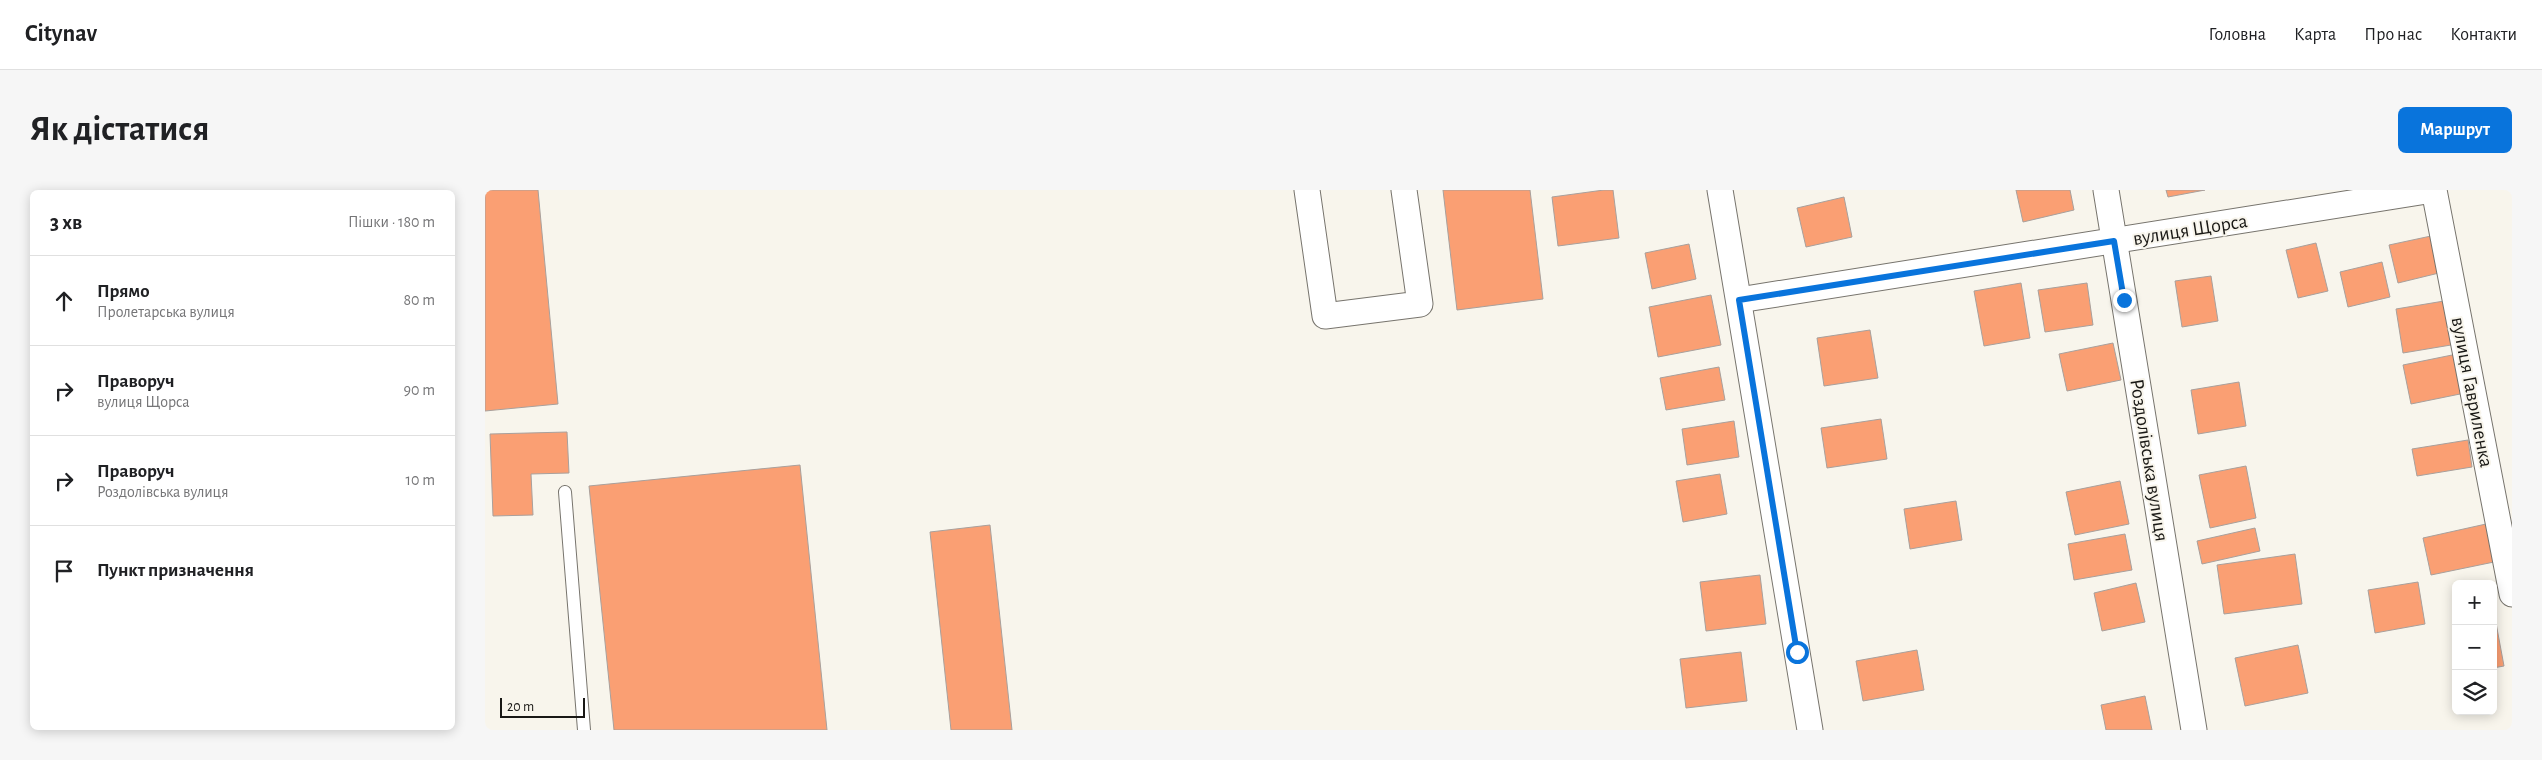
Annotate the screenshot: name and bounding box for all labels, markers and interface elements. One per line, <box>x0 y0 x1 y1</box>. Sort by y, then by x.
text: Citynav <box>25 22 97 46</box>
text: Головна <box>2209 26 2266 44</box>
text: Карта <box>2294 26 2336 44</box>
text: Про нас <box>2364 26 2422 44</box>
text: Контакти <box>2450 26 2517 44</box>
button: Маршрут <box>2398 107 2512 153</box>
text: Як дістатися <box>30 112 209 147</box>
street label: вулиця Щорса <box>2131 211 2249 249</box>
text: 3 хв <box>50 212 82 233</box>
text: Пішки · 180 m <box>348 214 435 230</box>
text: Прямо <box>97 282 150 301</box>
icon: ahead <box>50 287 78 315</box>
route end <box>2113 289 2136 312</box>
text: 80 m <box>404 292 435 308</box>
text: Пролетарська вулиця <box>97 304 235 320</box>
street label: вулиця Гавриленка <box>2448 315 2496 469</box>
text: Праворуч <box>97 372 175 391</box>
icon: right <box>50 377 78 405</box>
street label: Роздолівська вулиця <box>2126 377 2172 543</box>
text: 90 m <box>404 382 435 398</box>
text: вулиця Щорса <box>97 394 190 410</box>
text: Праворуч <box>97 462 175 481</box>
icon: right <box>50 467 78 495</box>
text: 10 m <box>406 472 435 488</box>
text: Роздолівська вулиця <box>97 484 229 500</box>
icon: arrive <box>50 557 78 585</box>
text: Пункт призначення <box>97 561 254 580</box>
map controls <box>2452 580 2497 715</box>
button: + <box>2452 580 2497 625</box>
button: − <box>2452 625 2497 670</box>
route start <box>1786 641 1809 664</box>
button: layers <box>2452 670 2497 715</box>
scale bar <box>500 695 585 718</box>
text: 20 m <box>507 700 534 714</box>

